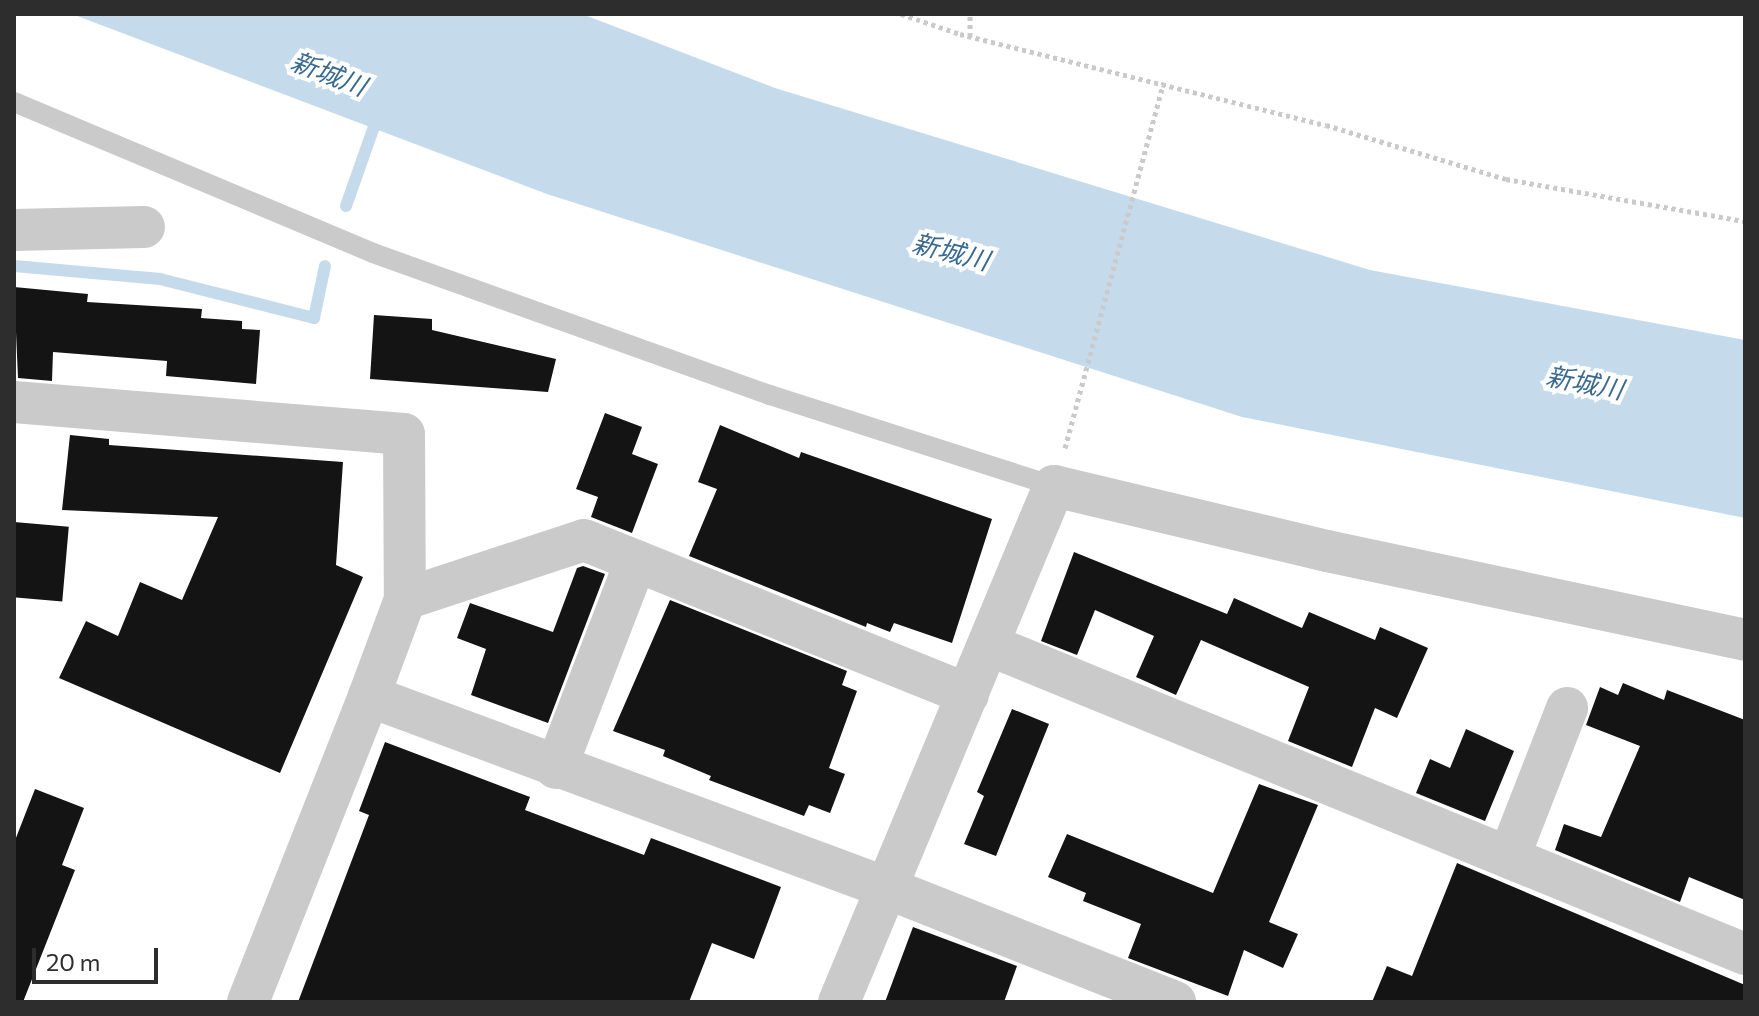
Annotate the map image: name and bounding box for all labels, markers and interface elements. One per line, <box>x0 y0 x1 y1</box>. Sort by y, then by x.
water label: 新城川 <box>287 44 371 102</box>
water label: 新城川 <box>909 226 993 276</box>
water label: 新城川 <box>1544 359 1626 405</box>
scale bar <box>36 932 162 982</box>
text: 20 m <box>46 947 100 976</box>

